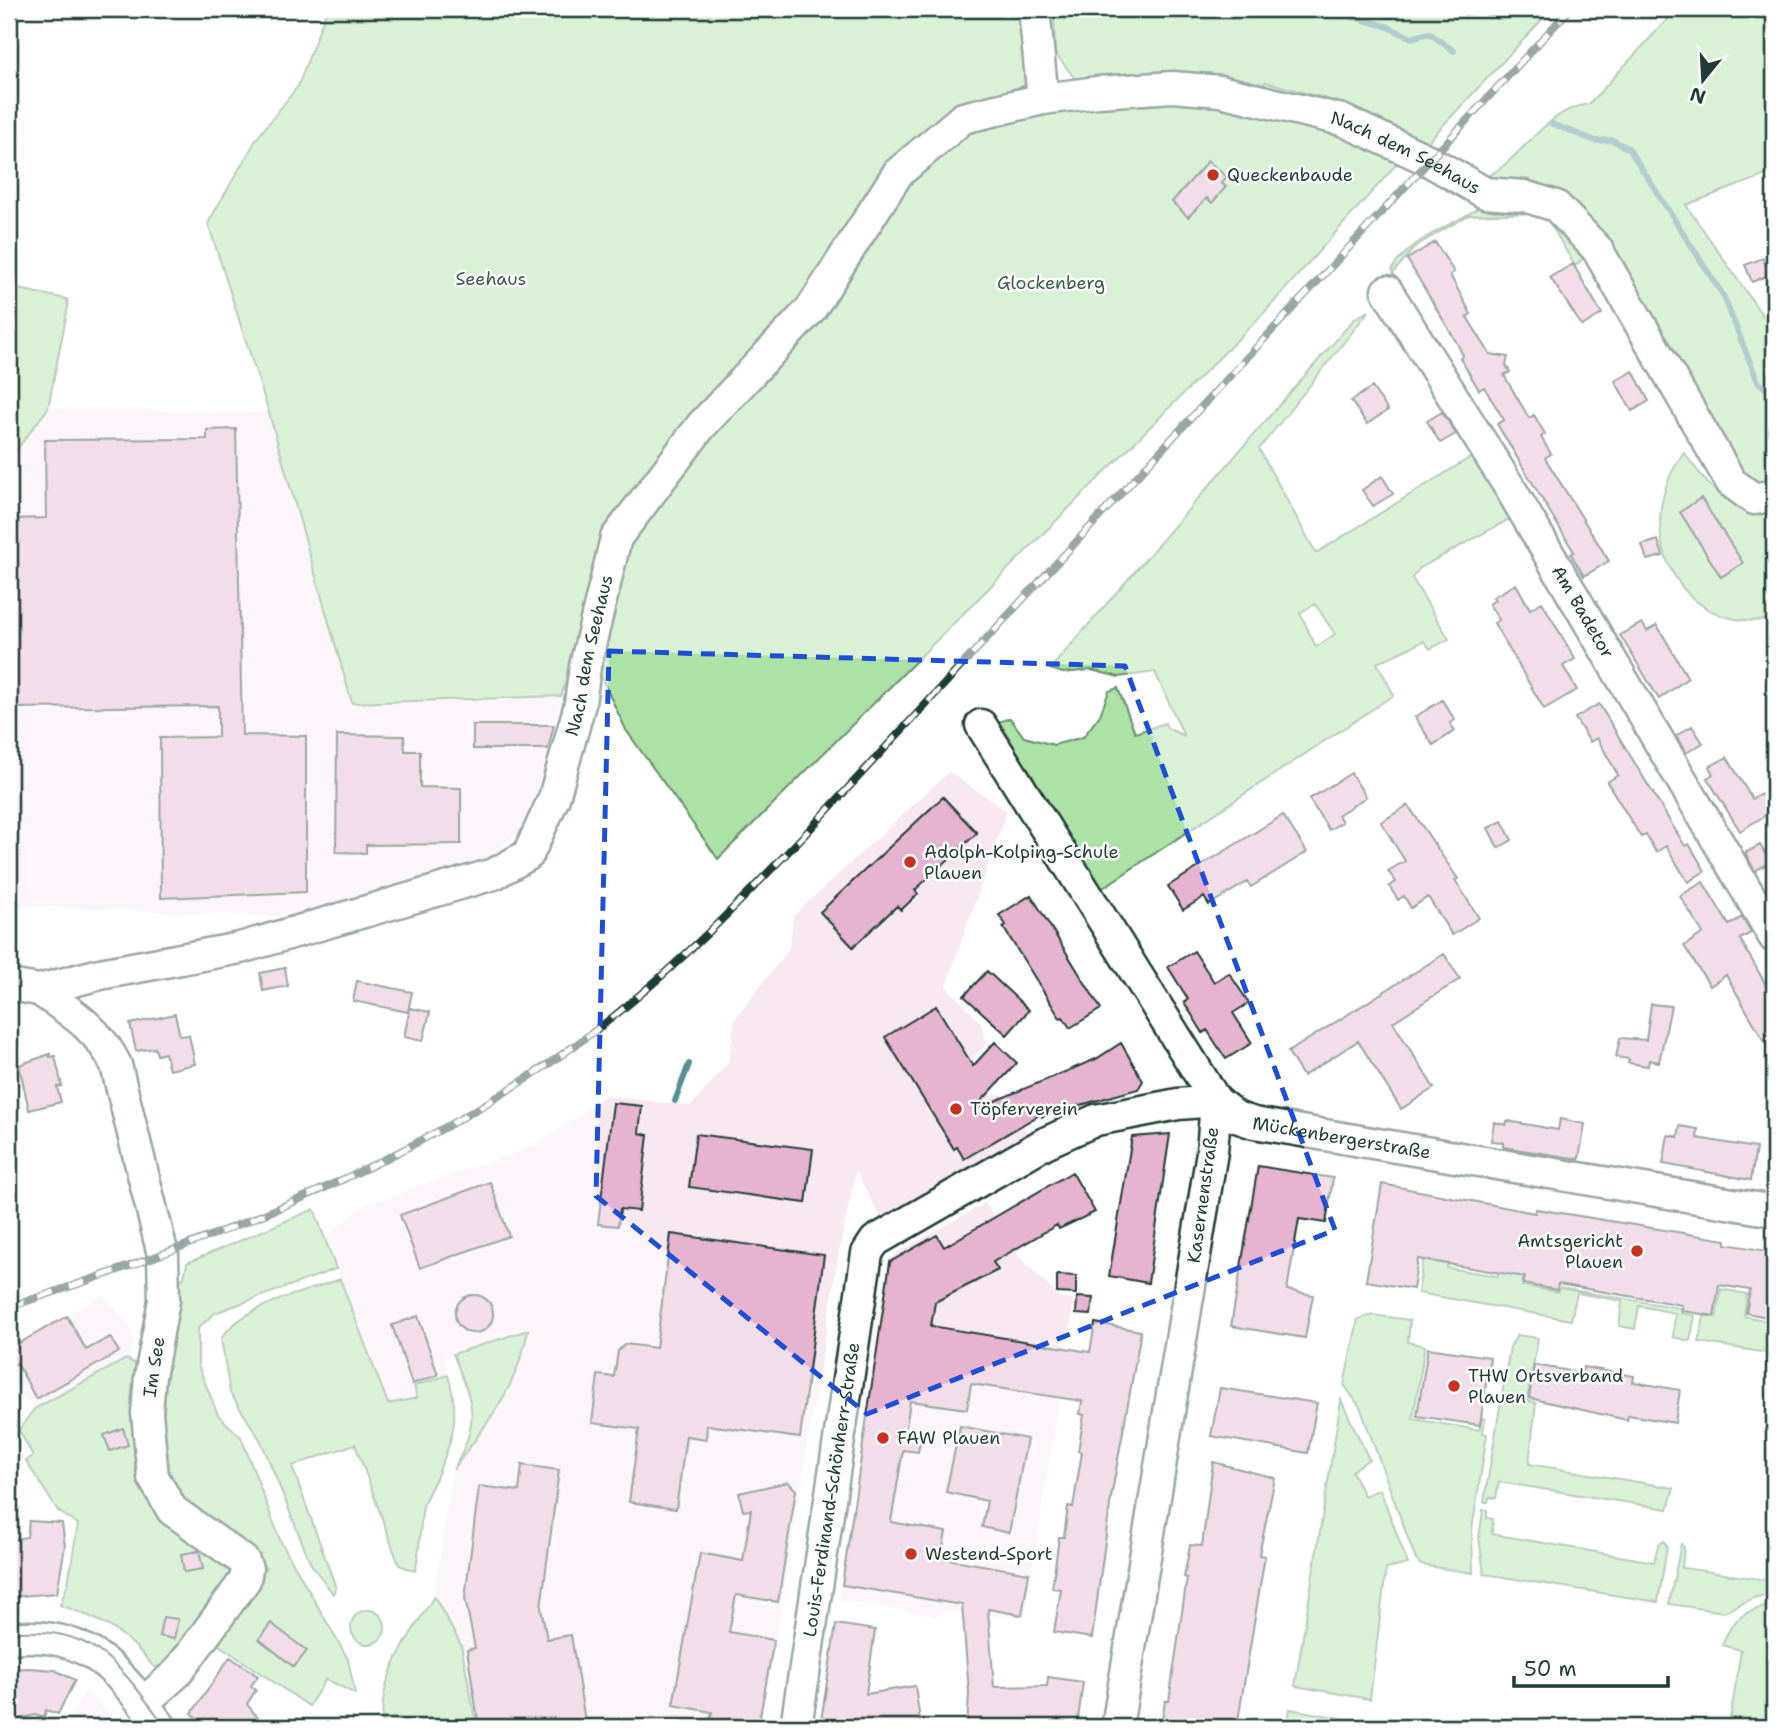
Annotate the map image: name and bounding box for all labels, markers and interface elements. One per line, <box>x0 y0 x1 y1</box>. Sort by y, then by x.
north arrow <box>1668 46 1738 116</box>
text: N <box>1687 81 1709 110</box>
street label: Nach dem Seehaus <box>1328 106 1485 200</box>
place label: Queckenbaude <box>1227 163 1353 187</box>
marker: Queckenbaude <box>1205 167 1221 183</box>
park label: Seehaus <box>456 267 526 291</box>
park label: Glockenberg <box>997 271 1105 295</box>
street label: Am Badetor <box>1546 561 1620 663</box>
street label: Nach dem Seehaus <box>560 572 619 739</box>
place label: Adolph-Kolping-Schule Plauen <box>924 840 1119 885</box>
marker: Adolph-Kolping-Schule Plauen <box>902 854 918 870</box>
place label: Töpferverein <box>970 1097 1078 1121</box>
marker: Töpferverein <box>948 1101 964 1117</box>
street label: Mückenbergerstraße <box>1251 1111 1433 1165</box>
street label: Kasernenstraße <box>1182 1125 1224 1265</box>
place label: Amtsgericht Plauen <box>1517 1229 1623 1274</box>
marker: Amtsgericht Plauen <box>1629 1243 1645 1259</box>
street label: Im See <box>137 1335 171 1399</box>
street label: Louis-Ferdinand-Schönherr-Straße <box>798 1341 865 1639</box>
place label: THW Ortsverband Plauen <box>1468 1364 1623 1409</box>
marker: THW Ortsverband Plauen <box>1446 1378 1462 1394</box>
place label: FAW Plauen <box>897 1426 1000 1450</box>
marker: FAW Plauen <box>875 1430 891 1446</box>
place label: Westend-Sport <box>925 1542 1053 1566</box>
marker: Westend-Sport <box>903 1546 919 1562</box>
scale bar <box>1514 1645 1668 1689</box>
text: 50 m <box>1524 1655 1577 1683</box>

